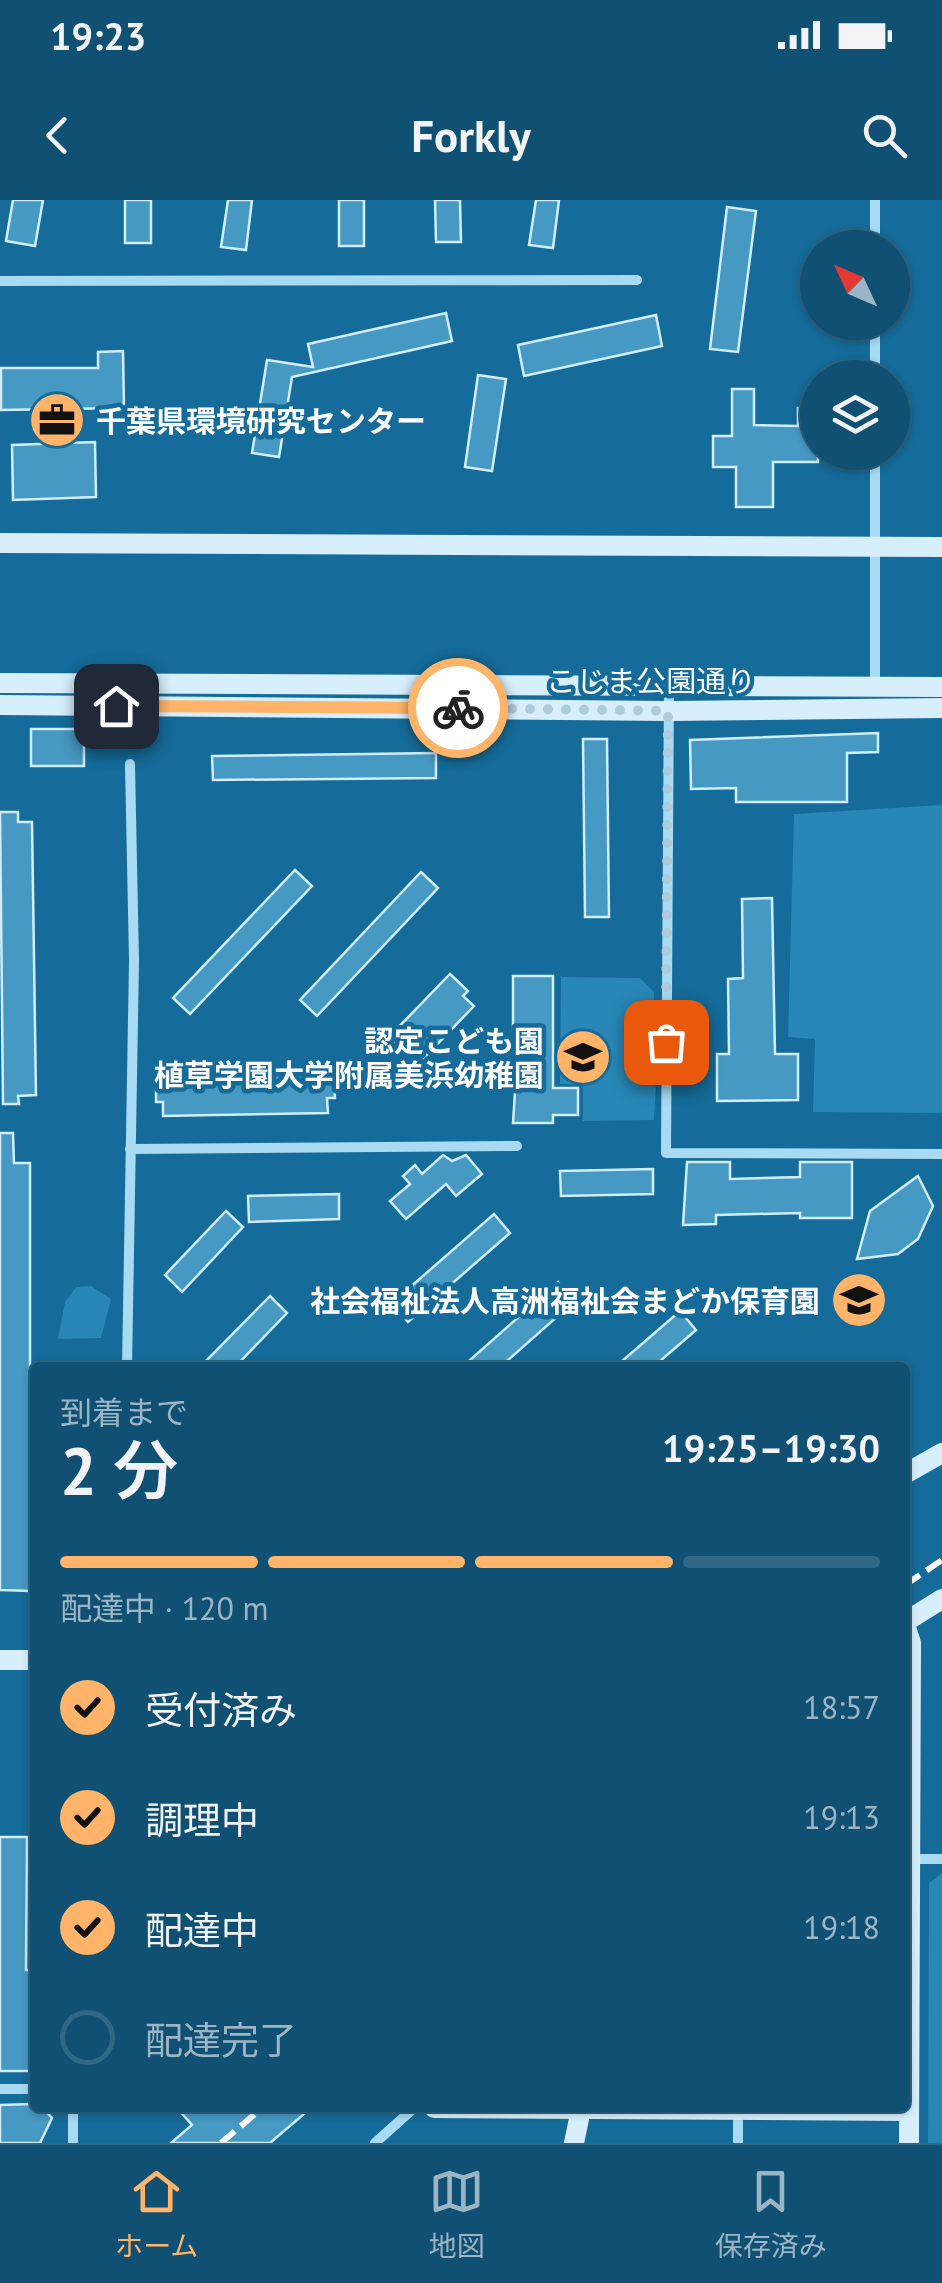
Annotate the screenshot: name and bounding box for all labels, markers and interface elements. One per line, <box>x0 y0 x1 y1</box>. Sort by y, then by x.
text: 19:23 <box>50 11 146 60</box>
text: Forkly <box>411 106 531 164</box>
icon: back <box>30 108 85 163</box>
icon: search <box>857 108 912 163</box>
north arrow <box>800 230 910 340</box>
map controls <box>800 230 910 470</box>
button: layers <box>800 360 910 470</box>
office icon: 千葉県環境研究センター <box>27 390 87 450</box>
place label: 千葉県環境研究センター <box>96 401 426 440</box>
courier <box>408 658 508 758</box>
street label: こじま公園通り <box>546 661 756 700</box>
pin <box>74 664 159 749</box>
icon: home <box>89 679 144 734</box>
icon: bike <box>431 681 486 736</box>
pin <box>624 1000 709 1085</box>
icon: bag <box>639 1015 694 1070</box>
place label: 認定こども園 植草学園大学附属美浜幼稚園 <box>154 1021 544 1094</box>
school or university icon: 認定こども園 植草学園大学附属美浜幼稚園 <box>553 1027 613 1087</box>
school or university icon: 社会福祉法人高洲福祉会まどか保育園 <box>829 1270 889 1330</box>
place label: 社会福祉法人高洲福祉会まどか保育園 <box>310 1281 820 1320</box>
text: 到着まで <box>60 1391 188 1433</box>
text: 19:25–19:30 <box>662 1423 880 1472</box>
text: 2 分 <box>60 1428 178 1512</box>
text: 配達中 · 120 m <box>60 1587 268 1629</box>
icon: check <box>60 1680 115 1735</box>
text: 受付済み <box>145 1685 297 1734</box>
text: 18:57 <box>803 1686 880 1728</box>
icon: check <box>60 1790 115 1845</box>
text: 調理中 <box>145 1795 259 1844</box>
text: 19:13 <box>803 1796 880 1838</box>
icon: check <box>60 1900 115 1955</box>
text: 配達中 <box>145 1905 259 1954</box>
text: 19:18 <box>803 1906 880 1948</box>
text: 配達完了 <box>145 2015 297 2064</box>
tab: ホーム <box>115 2164 198 2264</box>
tab: 地図 <box>429 2164 485 2264</box>
tab: 保存済み <box>715 2164 827 2264</box>

